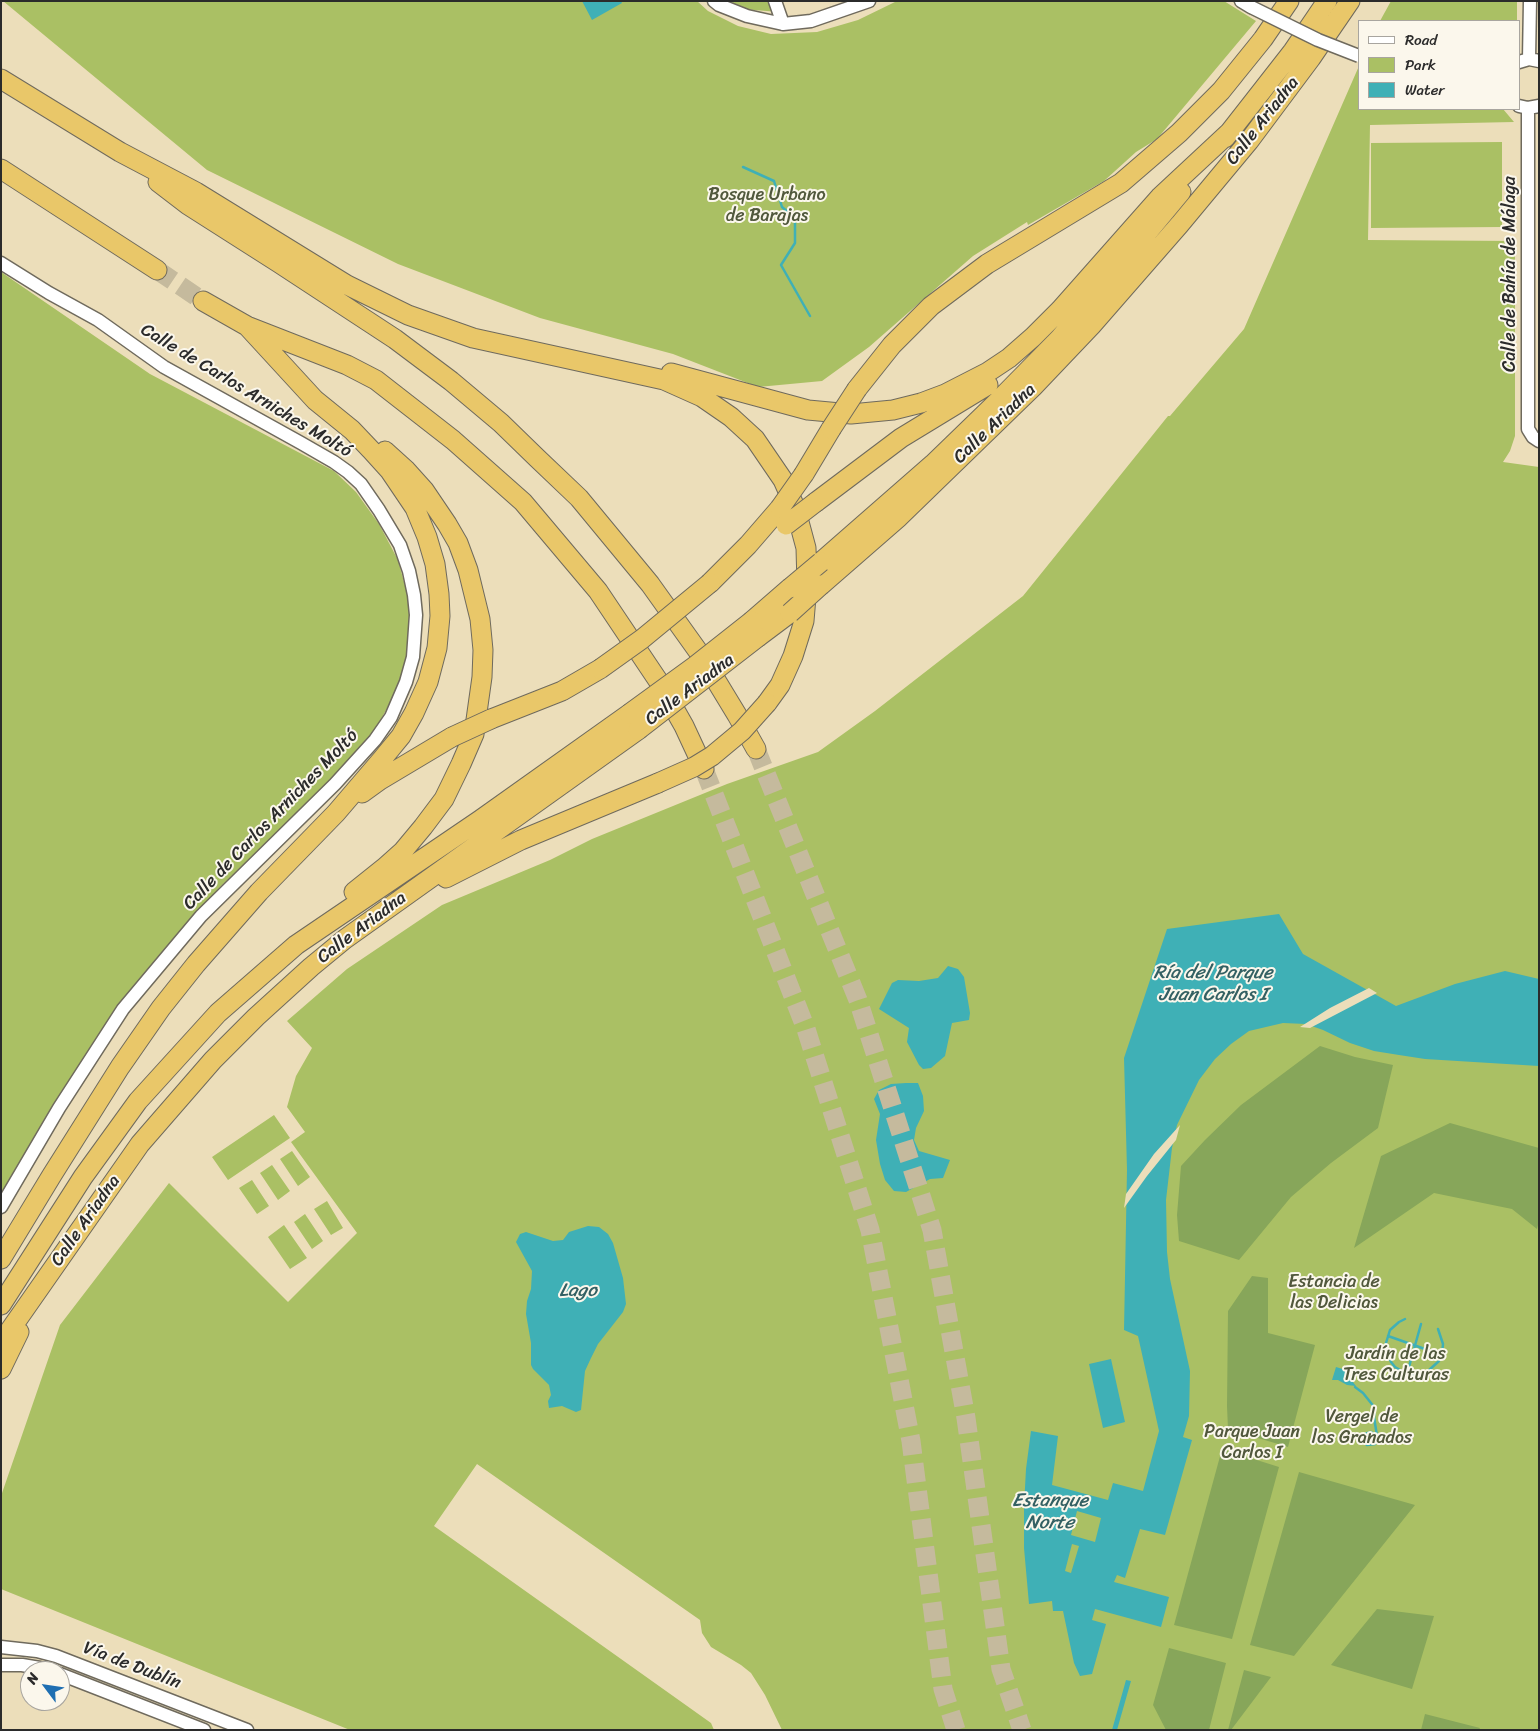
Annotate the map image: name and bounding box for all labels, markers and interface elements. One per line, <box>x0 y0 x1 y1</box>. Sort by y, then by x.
legend <box>1358 20 1520 110</box>
text: Road <box>1405 27 1437 53</box>
text: Park <box>1405 52 1436 78</box>
street label: Calle Ariadna <box>1222 73 1304 169</box>
text: Water <box>1405 77 1445 103</box>
street label: Calle de Bahía de Málaga <box>1499 176 1521 372</box>
park label: Bosque Urbano de Barajas <box>708 184 826 226</box>
street label: Calle de Carlos Arniches Moltó <box>137 319 355 463</box>
street label: Calle Ariadna <box>949 379 1041 469</box>
street label: Calle Ariadna <box>641 649 739 731</box>
street label: Calle de Carlos Arniches Moltó <box>179 725 363 915</box>
street label: Calle Ariadna <box>313 887 411 969</box>
water label: Ría del Parque Juan Carlos I <box>1154 962 1272 1006</box>
street label: Calle Ariadna <box>47 1171 125 1271</box>
park label: Estancia de las Delicias <box>1288 1271 1380 1314</box>
water label: Lago <box>559 1280 597 1302</box>
park label: Jardín de las Tres Culturas <box>1343 1343 1449 1386</box>
park label: Vergel de los Granados <box>1312 1406 1412 1448</box>
park label: Parque Juan Carlos I <box>1204 1421 1300 1464</box>
water label: Estanque Norte <box>1012 1490 1088 1534</box>
street label: Vía de Dublín <box>80 1637 184 1695</box>
north arrow <box>20 1661 70 1711</box>
text: N <box>19 1668 46 1689</box>

